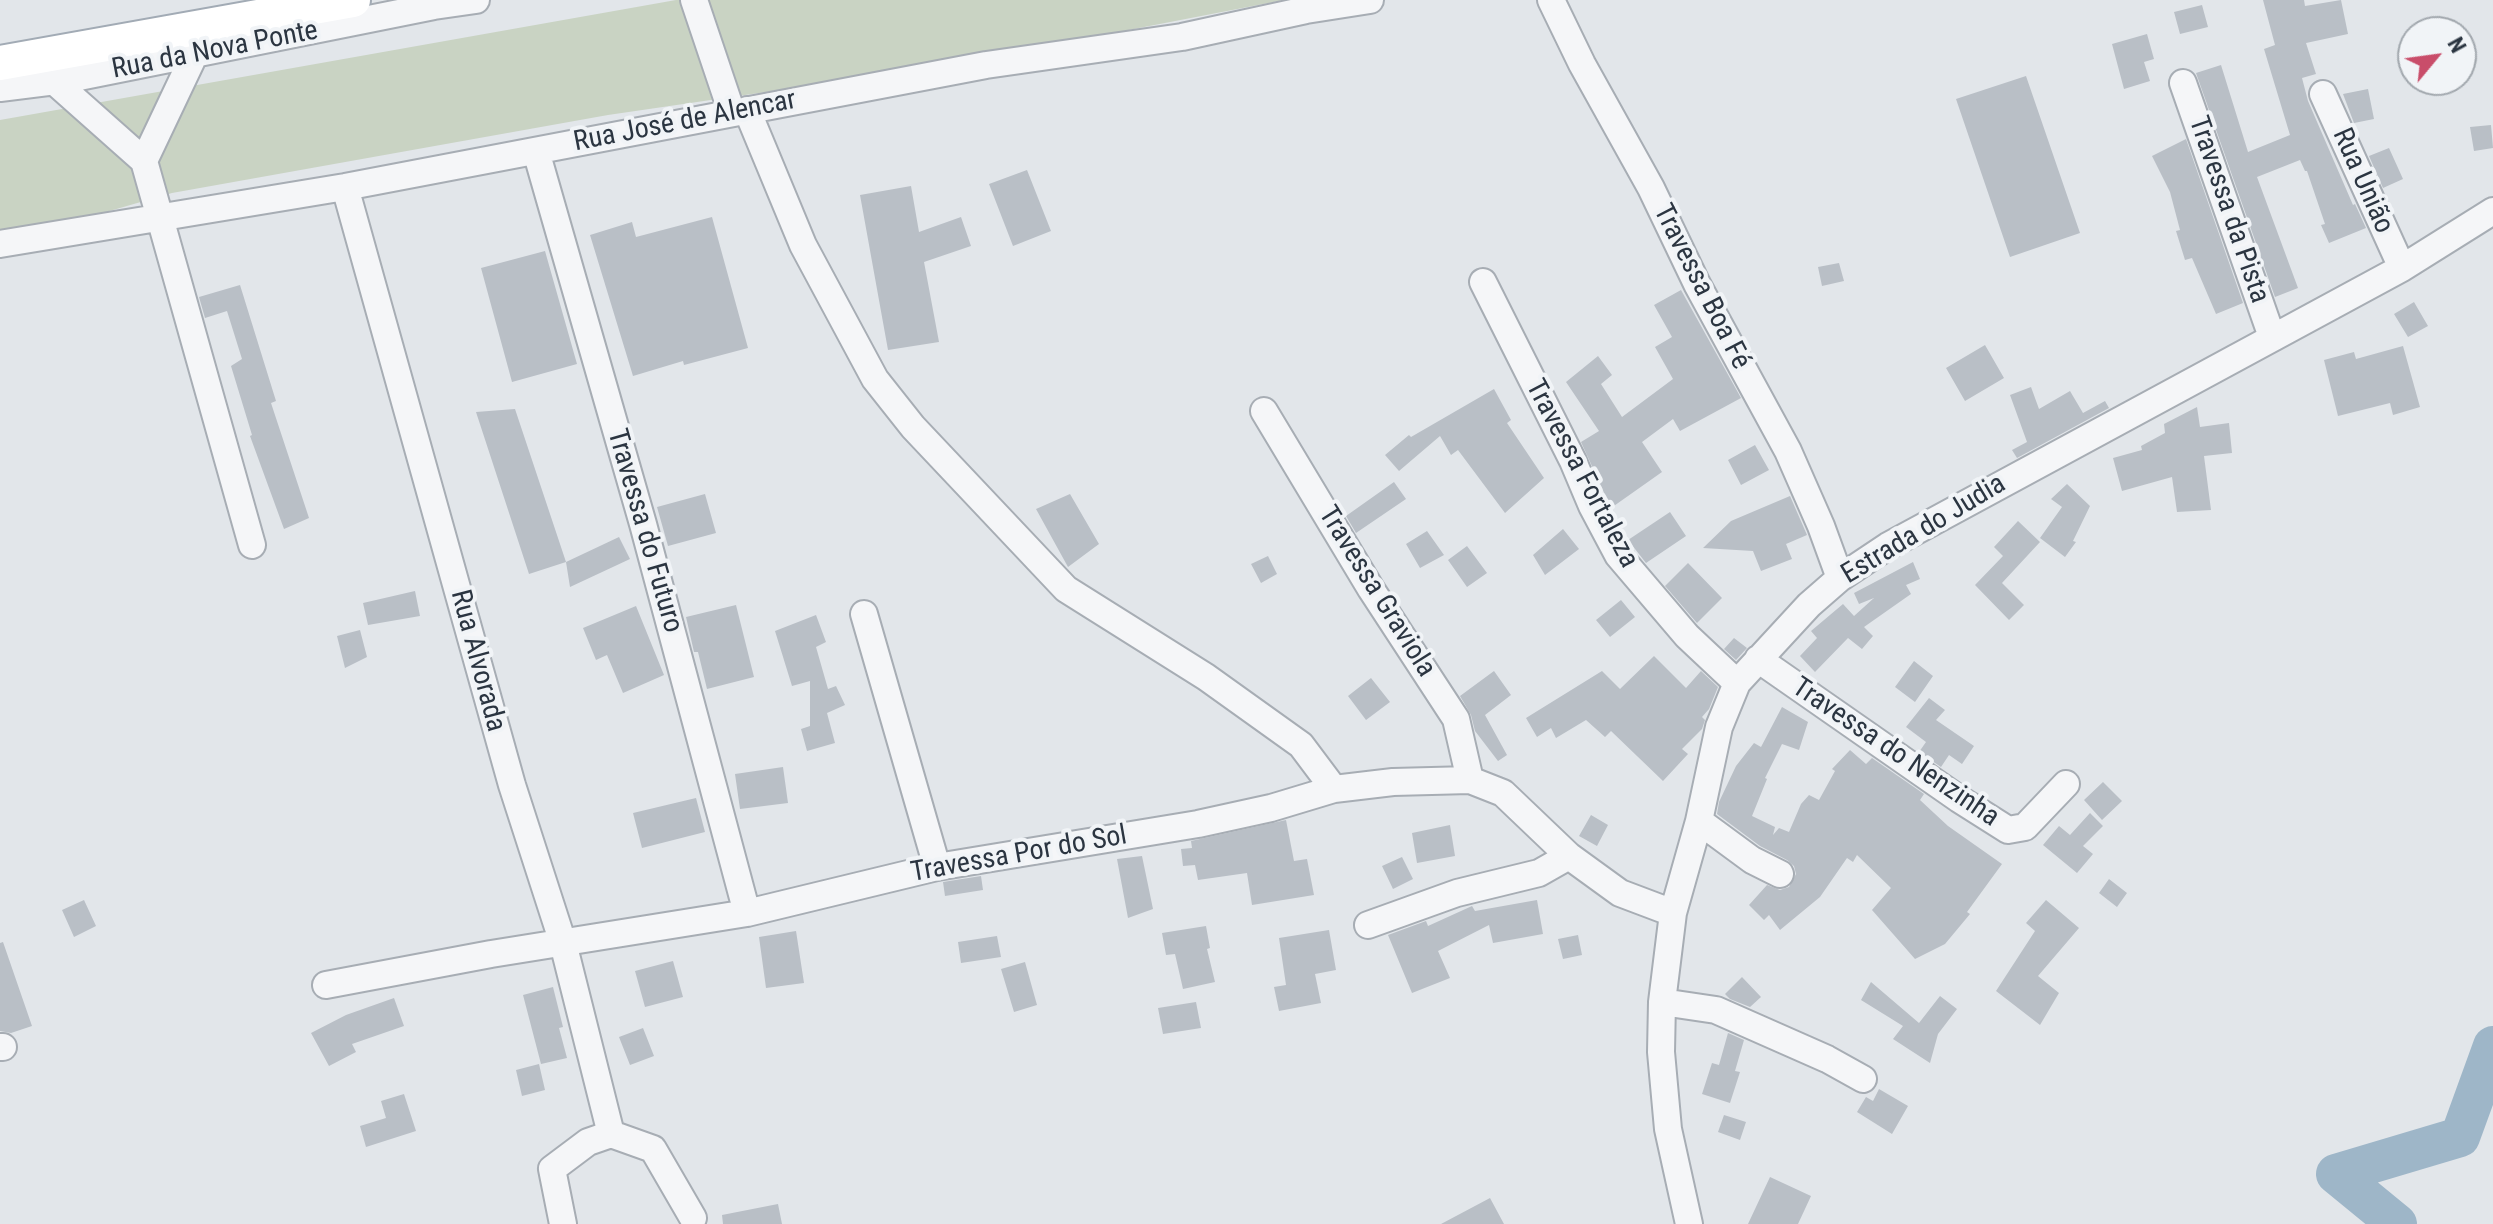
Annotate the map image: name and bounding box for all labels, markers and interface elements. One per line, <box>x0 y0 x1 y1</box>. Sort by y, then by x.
street label: Rua da Nova Ponte <box>109 15 321 87</box>
north arrow <box>2397 16 2477 96</box>
text: N <box>2442 33 2471 57</box>
street label: Rua José de Alencar <box>571 84 799 160</box>
street label: Travessa da Pista <box>2180 112 2276 308</box>
street label: Rua União <box>2324 123 2400 239</box>
street label: Travessa Boa Fé <box>1645 199 1757 375</box>
street label: Travessa Fortaleza <box>1517 374 1645 574</box>
street label: Travessa do Futuro <box>599 425 689 637</box>
street label: Estrada do Judia <box>1836 468 2012 592</box>
street label: Travessa Graviola <box>1310 500 1442 684</box>
street label: Rua Alvorada <box>442 586 512 736</box>
street label: Travessa do Nenzinha <box>1785 671 2005 835</box>
street label: Travessa Por do Sol <box>908 819 1130 891</box>

